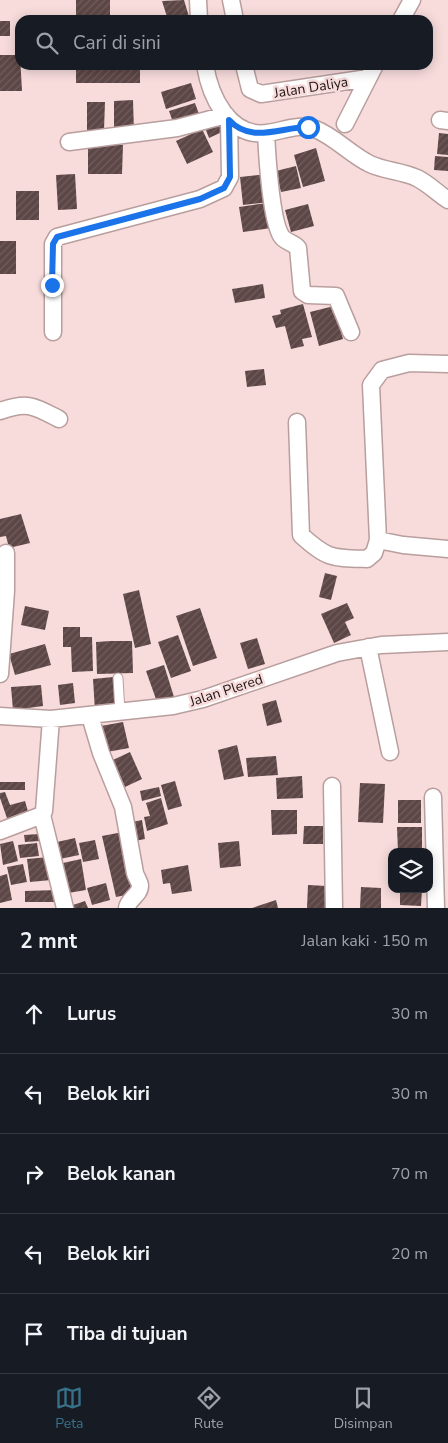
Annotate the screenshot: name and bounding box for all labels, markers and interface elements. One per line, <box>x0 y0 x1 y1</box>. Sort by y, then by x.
search box <box>15 15 433 70</box>
icon: search <box>33 29 61 57</box>
text: Cari di sini <box>73 30 161 56</box>
street label: Jalan Daliya <box>272 72 349 103</box>
route start <box>297 116 320 139</box>
route end <box>41 274 64 297</box>
street label: Jalan Plered <box>186 670 265 712</box>
map controls <box>388 848 433 893</box>
button: layers <box>388 848 433 893</box>
text: 2 mnt <box>20 927 77 955</box>
text: Jalan kaki · 150 m <box>301 930 428 952</box>
icon: ahead <box>20 1000 48 1028</box>
text: Lurus <box>67 1001 116 1027</box>
text: 30 m <box>391 1003 428 1025</box>
icon: left <box>20 1080 48 1108</box>
text: Belok kiri <box>67 1081 150 1107</box>
text: 30 m <box>391 1083 428 1105</box>
icon: right <box>20 1160 48 1188</box>
text: Belok kanan <box>67 1161 176 1187</box>
text: 70 m <box>391 1163 428 1185</box>
icon: left <box>20 1240 48 1268</box>
text: Belok kiri <box>67 1241 150 1267</box>
text: 20 m <box>391 1243 428 1265</box>
icon: arrive <box>20 1320 48 1348</box>
text: Tiba di tujuan <box>67 1321 188 1347</box>
tab: Peta <box>55 1384 83 1433</box>
tab: Rute <box>194 1384 223 1433</box>
tab: Disimpan <box>334 1384 393 1433</box>

